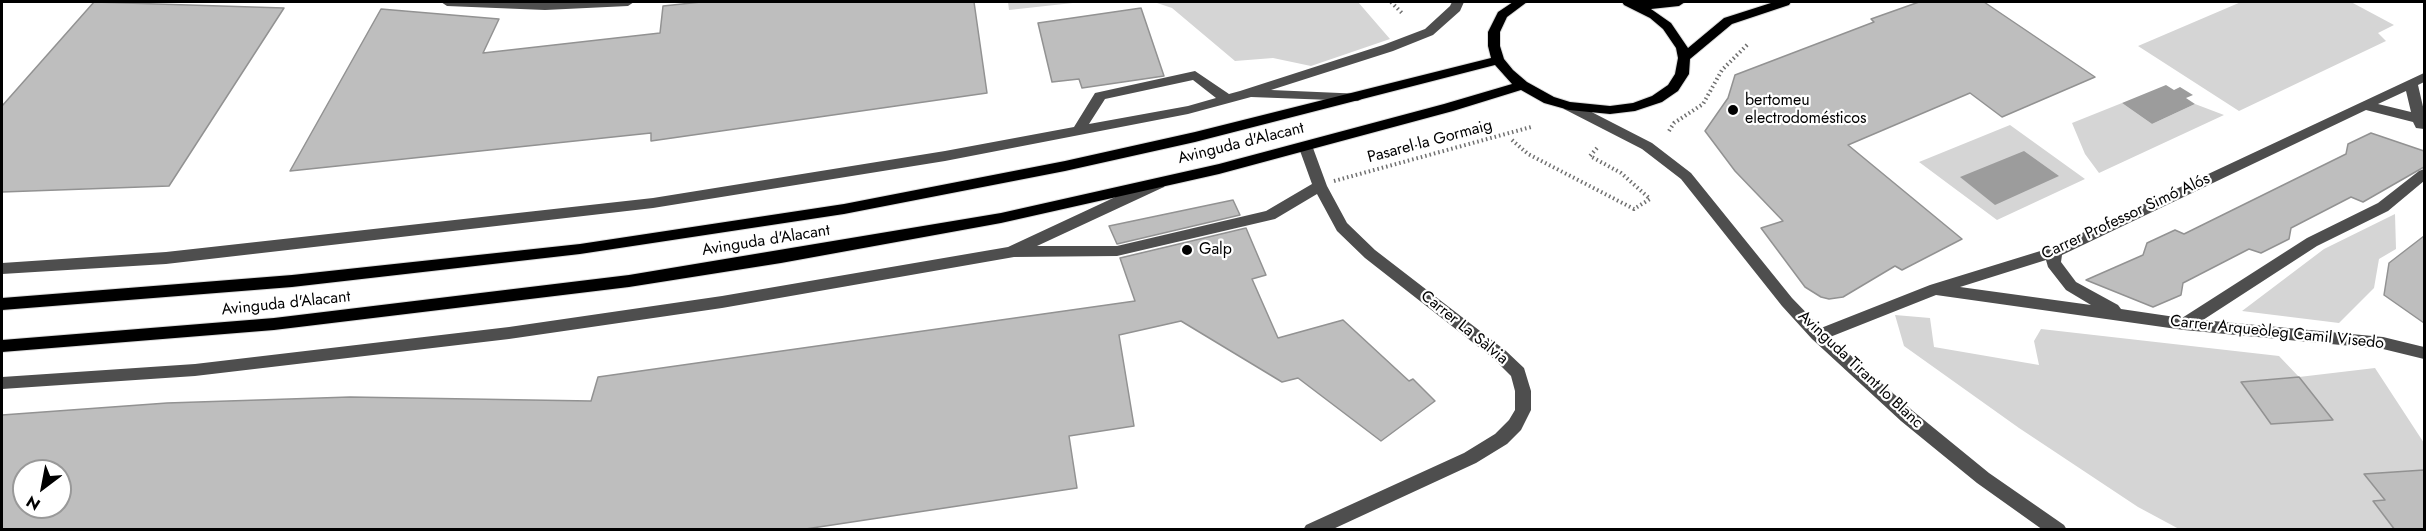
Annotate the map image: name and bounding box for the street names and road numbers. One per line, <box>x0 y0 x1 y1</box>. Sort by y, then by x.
street label: Pasarel·la Gormaig <box>1366 116 1494 168</box>
street label: Avinguda d'Alacant <box>1176 119 1306 169</box>
street label: Carrer Professor Simó Alós <box>2039 170 2213 264</box>
street label: Avinguda d'Alacant <box>701 221 831 261</box>
street label: Carrer La Sàlvia <box>1416 287 1512 369</box>
street label: Avinguda d'Alacant <box>221 288 351 320</box>
street label: Avinguda Tirant lo Blanc <box>1794 307 1926 433</box>
street label: Carrer Arqueòleg Camil Visedo <box>2169 312 2385 354</box>

